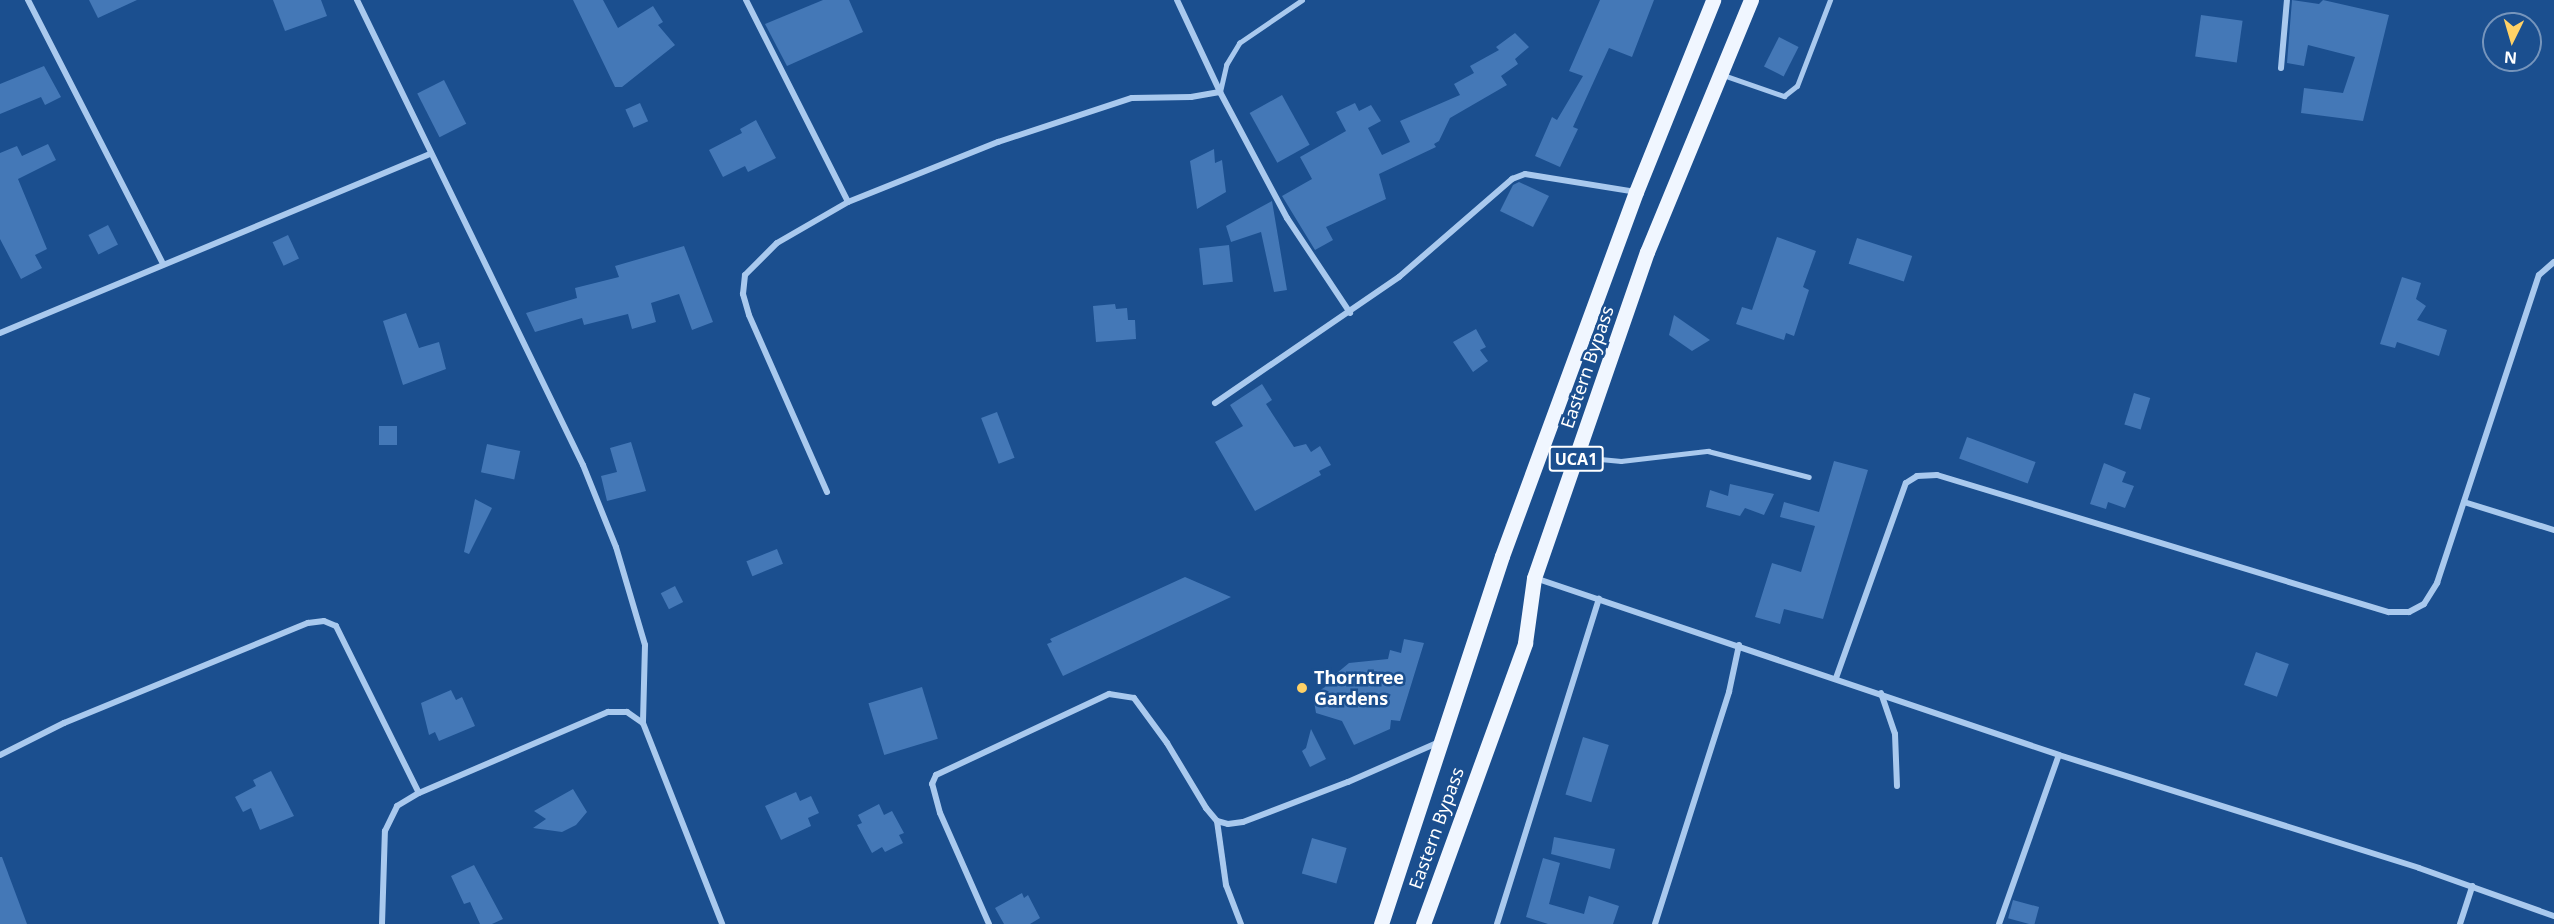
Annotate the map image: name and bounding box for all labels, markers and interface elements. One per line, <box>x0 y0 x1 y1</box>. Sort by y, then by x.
north arrow <box>2482 12 2542 72</box>
text: N <box>2503 46 2518 69</box>
street label: Eastern Bypass <box>1556 303 1618 431</box>
road number: UCA1 <box>1548 446 1604 472</box>
place label: Thorntree Gardens <box>1314 667 1404 710</box>
marker: Thorntree Gardens <box>1295 681 1309 695</box>
street label: Eastern Bypass <box>1404 764 1468 892</box>

